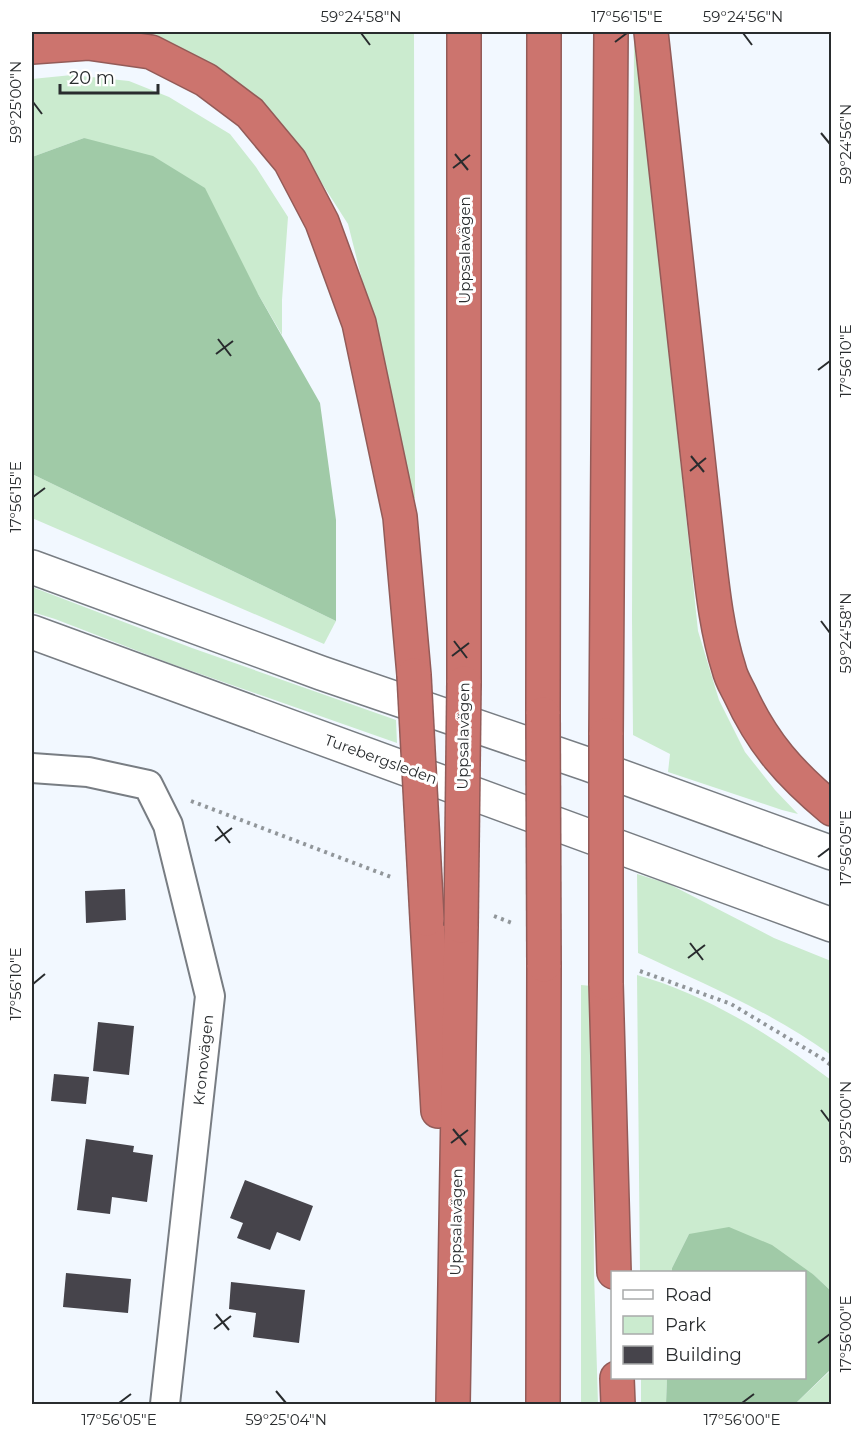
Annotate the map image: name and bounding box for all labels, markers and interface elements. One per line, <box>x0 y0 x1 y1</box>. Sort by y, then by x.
text: 59°24'58"N <box>320 7 402 26</box>
text: 17°56'15"E <box>591 7 663 26</box>
text: 59°24'56"N <box>703 7 783 26</box>
scale bar <box>60 57 158 95</box>
text: 59°25'00"N <box>6 61 25 143</box>
text: 20 m <box>69 67 115 89</box>
text: 59°24'56"N <box>836 104 855 184</box>
street label: Uppsalavägen <box>455 196 474 304</box>
text: 17°56'10"E <box>836 324 855 398</box>
text: 17°56'15"E <box>6 461 25 533</box>
text: 59°24'58"N <box>836 592 855 674</box>
street label: Uppsalavägen <box>453 682 473 790</box>
street label: Turebergsleden <box>322 730 440 788</box>
text: 17°56'05"E <box>836 810 855 886</box>
text: 17°56'10"E <box>6 947 25 1021</box>
street label: Kronovägen <box>189 1014 217 1106</box>
text: 59°25'00"N <box>836 1081 855 1163</box>
street label: Uppsalavägen <box>446 1168 466 1276</box>
legend <box>611 1271 806 1379</box>
text: Road <box>665 1284 712 1306</box>
text: 17°56'00"E <box>836 1296 855 1372</box>
text: Park <box>665 1314 706 1336</box>
text: Building <box>665 1344 742 1366</box>
text: 17°56'05"E <box>81 1410 157 1429</box>
text: 59°25'04"N <box>245 1410 327 1429</box>
text: 17°56'00"E <box>704 1410 780 1429</box>

